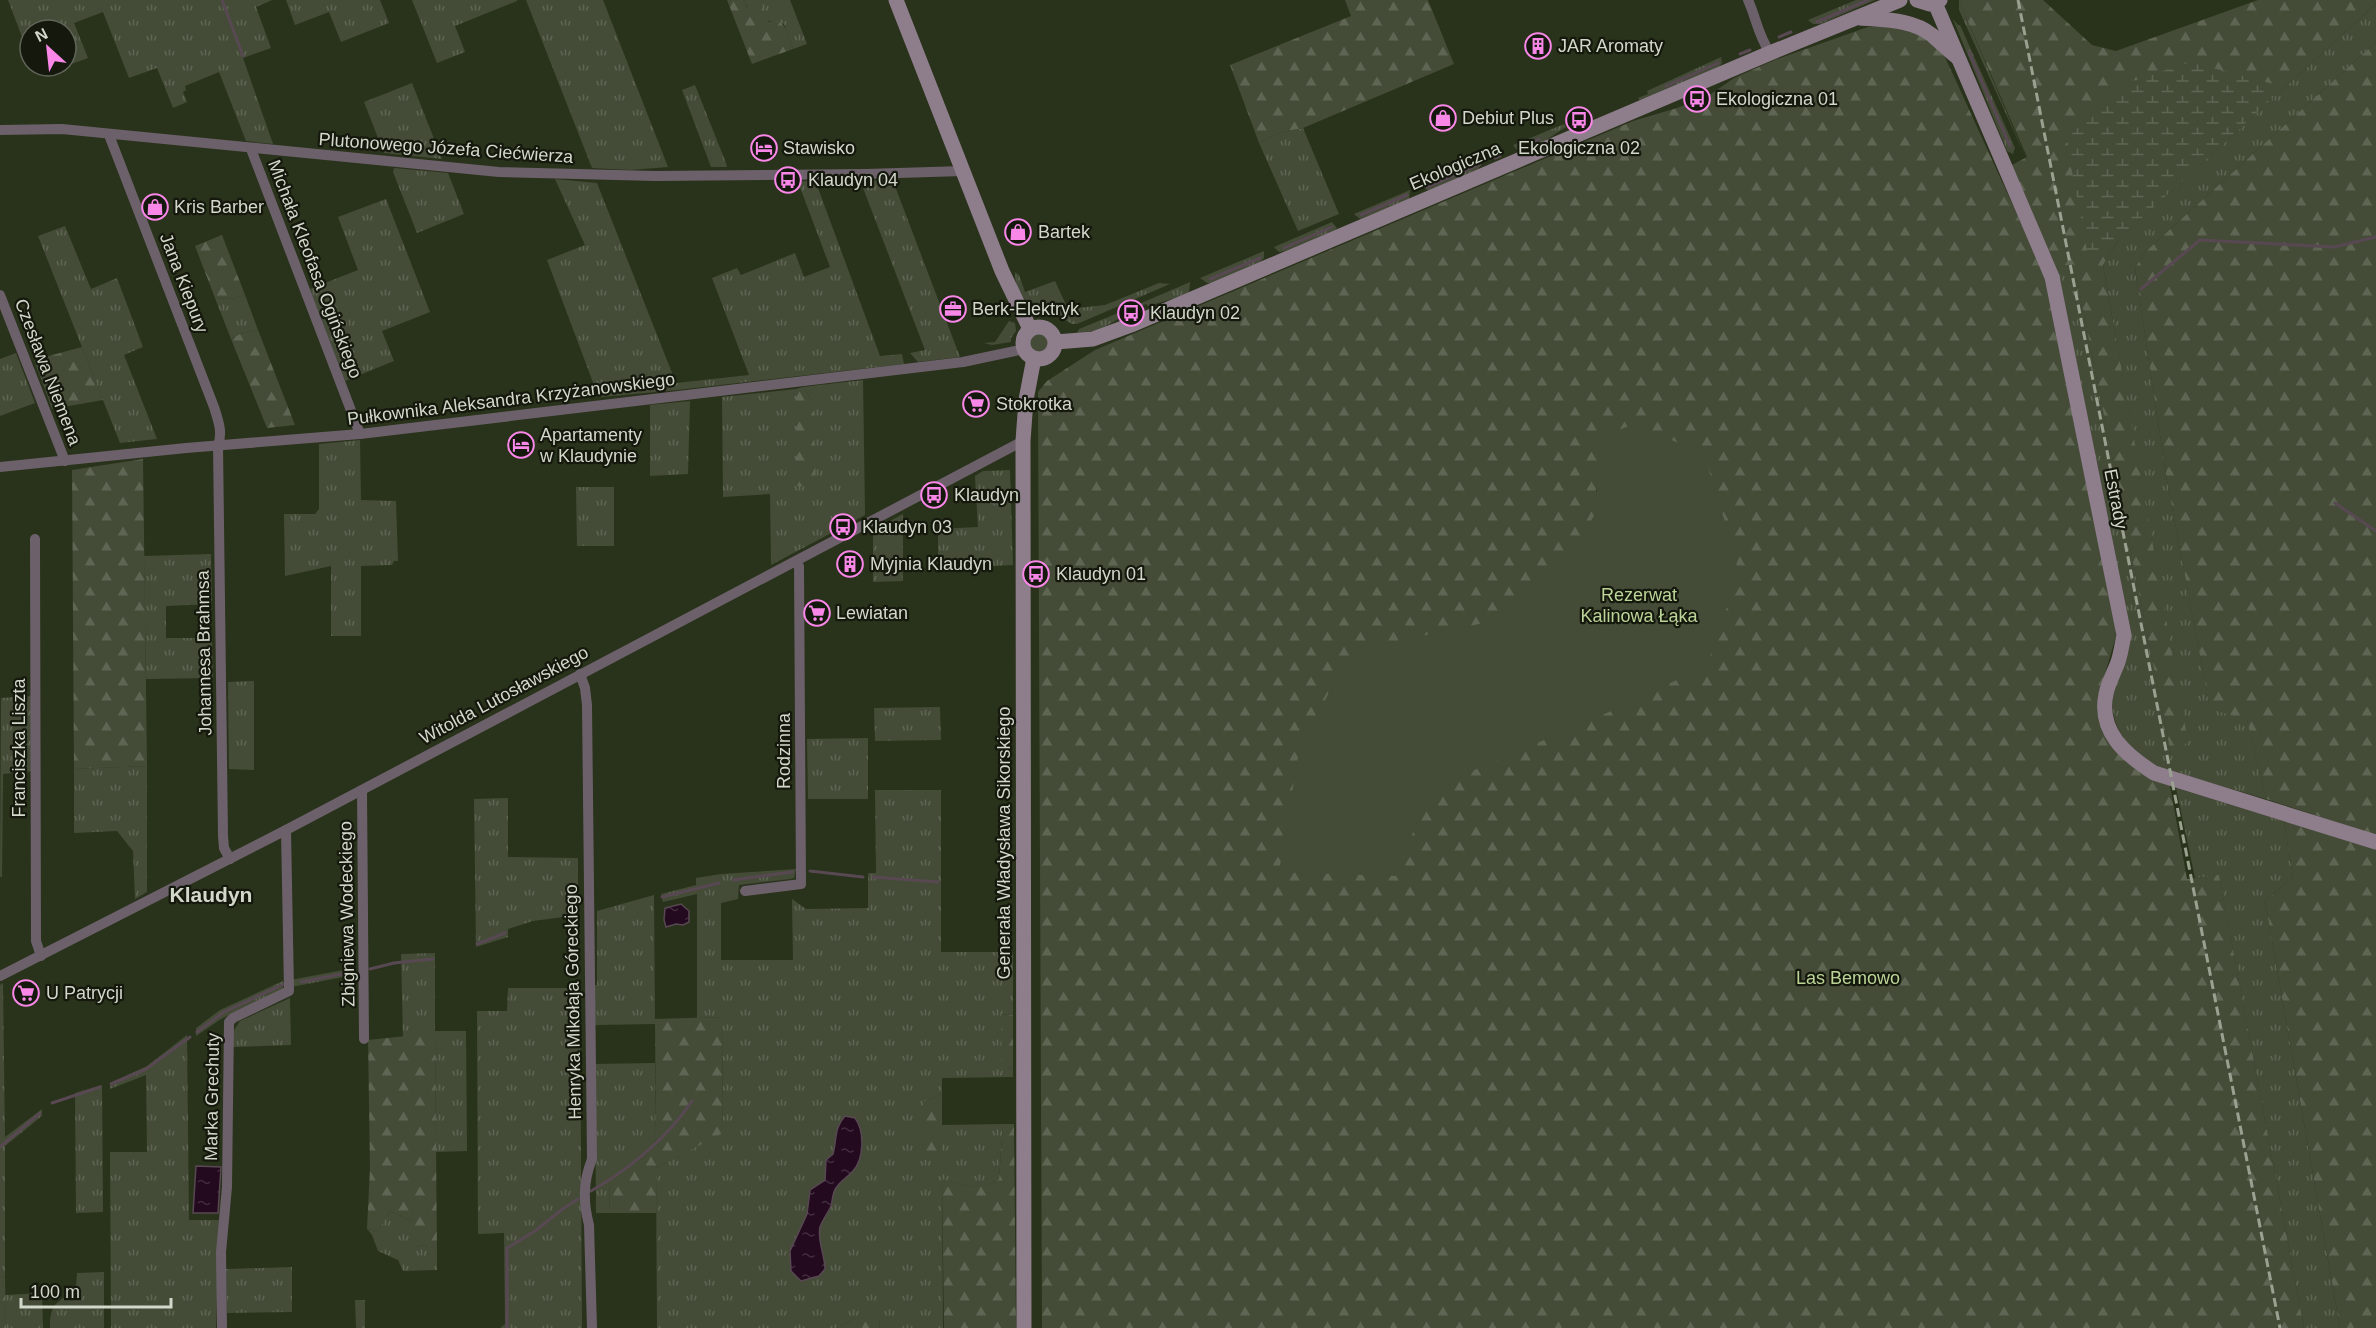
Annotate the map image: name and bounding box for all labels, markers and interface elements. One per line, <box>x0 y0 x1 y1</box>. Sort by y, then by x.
north arrow <box>18 18 78 78</box>
text: N <box>32 25 50 45</box>
building icon: JAR Aromaty <box>1523 31 1553 61</box>
place label: JAR Aromaty <box>1558 36 1663 56</box>
bus stop icon: Ekologiczna 01 <box>1682 84 1712 114</box>
place label: Ekologiczna 01 <box>1716 89 1838 109</box>
shop icon: Debiut Plus <box>1428 103 1458 133</box>
bus stop icon: Ekologiczna 02 <box>1564 105 1594 135</box>
place label: Debiut Plus <box>1462 108 1554 128</box>
street label: Plutonowego Józefa Ciećwierza <box>318 129 575 167</box>
hotel icon: Stawisko <box>749 133 779 163</box>
street label: Ekologiczna <box>1406 137 1504 194</box>
place label: Stawisko <box>783 138 855 158</box>
place label: Ekologiczna 02 <box>1518 138 1640 158</box>
street label: Michała Kleofasa Ogińskiego <box>264 157 366 381</box>
bus stop icon: Klaudyn 04 <box>773 165 803 195</box>
place label: Klaudyn 04 <box>808 170 898 190</box>
shop icon: Kris Barber <box>140 192 170 222</box>
place label: Kris Barber <box>174 197 264 217</box>
shop icon: Bartek <box>1003 217 1033 247</box>
place label: Bartek <box>1038 222 1091 242</box>
street label: Jana Kiepury <box>156 230 212 336</box>
office icon: Berk-Elektryk <box>938 294 968 324</box>
street label: Czesława Niemena <box>11 296 85 449</box>
bus stop icon: Klaudyn 02 <box>1116 298 1146 328</box>
place label: Berk-Elektryk <box>972 299 1080 319</box>
place label: Klaudyn 02 <box>1150 303 1240 323</box>
street label: Pułkownika Aleksandra Krzyżanowskiego <box>346 369 676 429</box>
supermarket icon: Stokrotka <box>961 389 991 419</box>
place label: Stokrotka <box>996 394 1073 414</box>
place label: Apartamenty w Klaudynie <box>539 425 642 466</box>
hotel icon: Apartamenty w Klaudynie <box>506 430 536 460</box>
street label: Estrady <box>2100 467 2132 531</box>
bus stop icon: Klaudyn <box>919 480 949 510</box>
place label: Klaudyn <box>954 485 1019 505</box>
bus stop icon: Klaudyn 03 <box>828 512 858 542</box>
place label: Klaudyn 03 <box>862 517 952 537</box>
building icon: Myjnia Klaudyn <box>835 549 865 579</box>
place label: Myjnia Klaudyn <box>870 554 992 574</box>
bus stop icon: Klaudyn 01 <box>1021 559 1051 589</box>
place label: Klaudyn 01 <box>1056 564 1146 584</box>
street label: Johannesa Brahmsa <box>193 569 215 736</box>
park label: Rezerwat Kalinowa Łąka <box>1580 585 1699 626</box>
supermarket icon: Lewiatan <box>802 598 832 628</box>
place label: Lewiatan <box>836 603 908 623</box>
street label: Witolda Lutosławskiego <box>416 642 592 748</box>
street label: Franciszka Liszta <box>9 677 29 818</box>
street label: Generała Władysława Sikorskiego <box>994 706 1014 980</box>
street label: Rodzinna <box>774 712 794 789</box>
street label: Zbigniewa Wodeckiego <box>335 821 359 1007</box>
district label: Klaudyn <box>170 883 252 906</box>
street label: Henryka Mikołaja Góreckiego <box>561 884 585 1120</box>
park label: Las Bemowo <box>1796 968 1900 988</box>
supermarket icon: U Patrycji <box>11 978 41 1008</box>
place label: U Patrycji <box>46 983 123 1003</box>
street label: Marka Grechuty <box>201 1033 223 1161</box>
scale bar <box>21 1271 171 1309</box>
text: 100 m <box>30 1282 80 1302</box>

